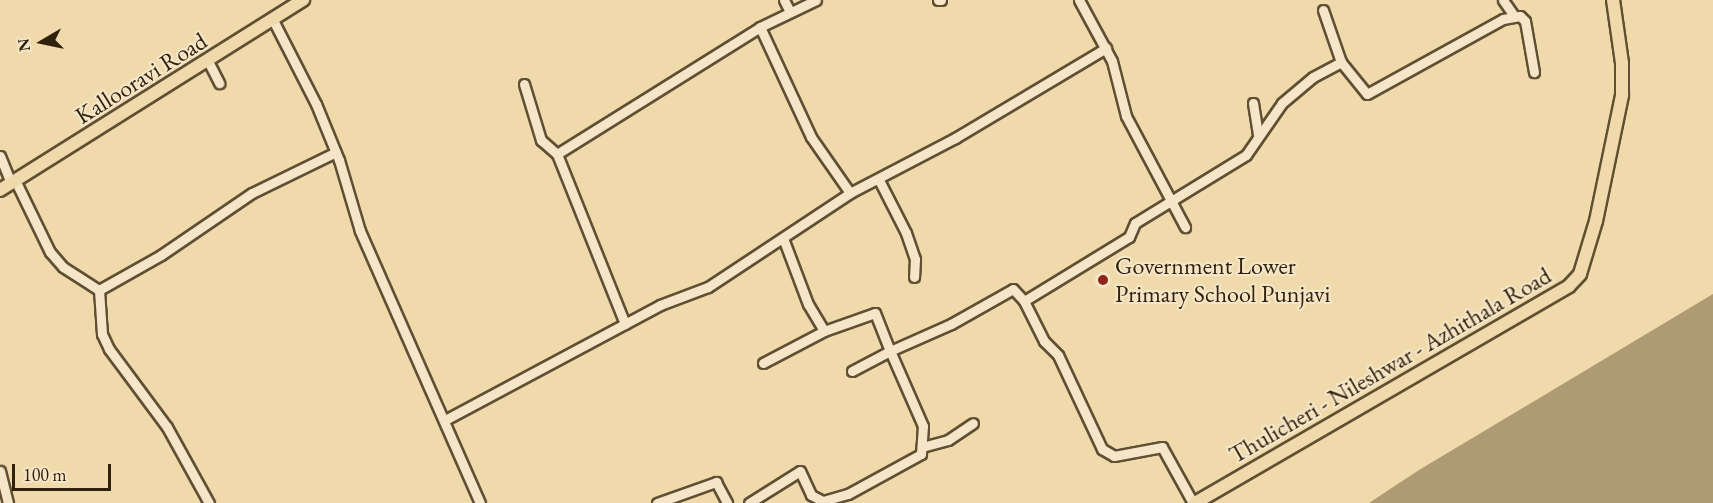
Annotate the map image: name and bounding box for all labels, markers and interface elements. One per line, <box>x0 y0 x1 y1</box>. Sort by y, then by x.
north arrow <box>12 12 72 72</box>
street label: Kallooravi Road <box>70 26 212 130</box>
text: N <box>12 37 35 53</box>
place label: Government Lower Primary School Punjavi <box>1115 252 1330 308</box>
street label: Thulicheri - Nileshwar - Azhithala Road <box>1224 261 1556 469</box>
marker: Government Lower Primary School Punjavi <box>1096 273 1110 287</box>
scale bar <box>15 452 114 490</box>
text: 100 m <box>23 463 67 486</box>

